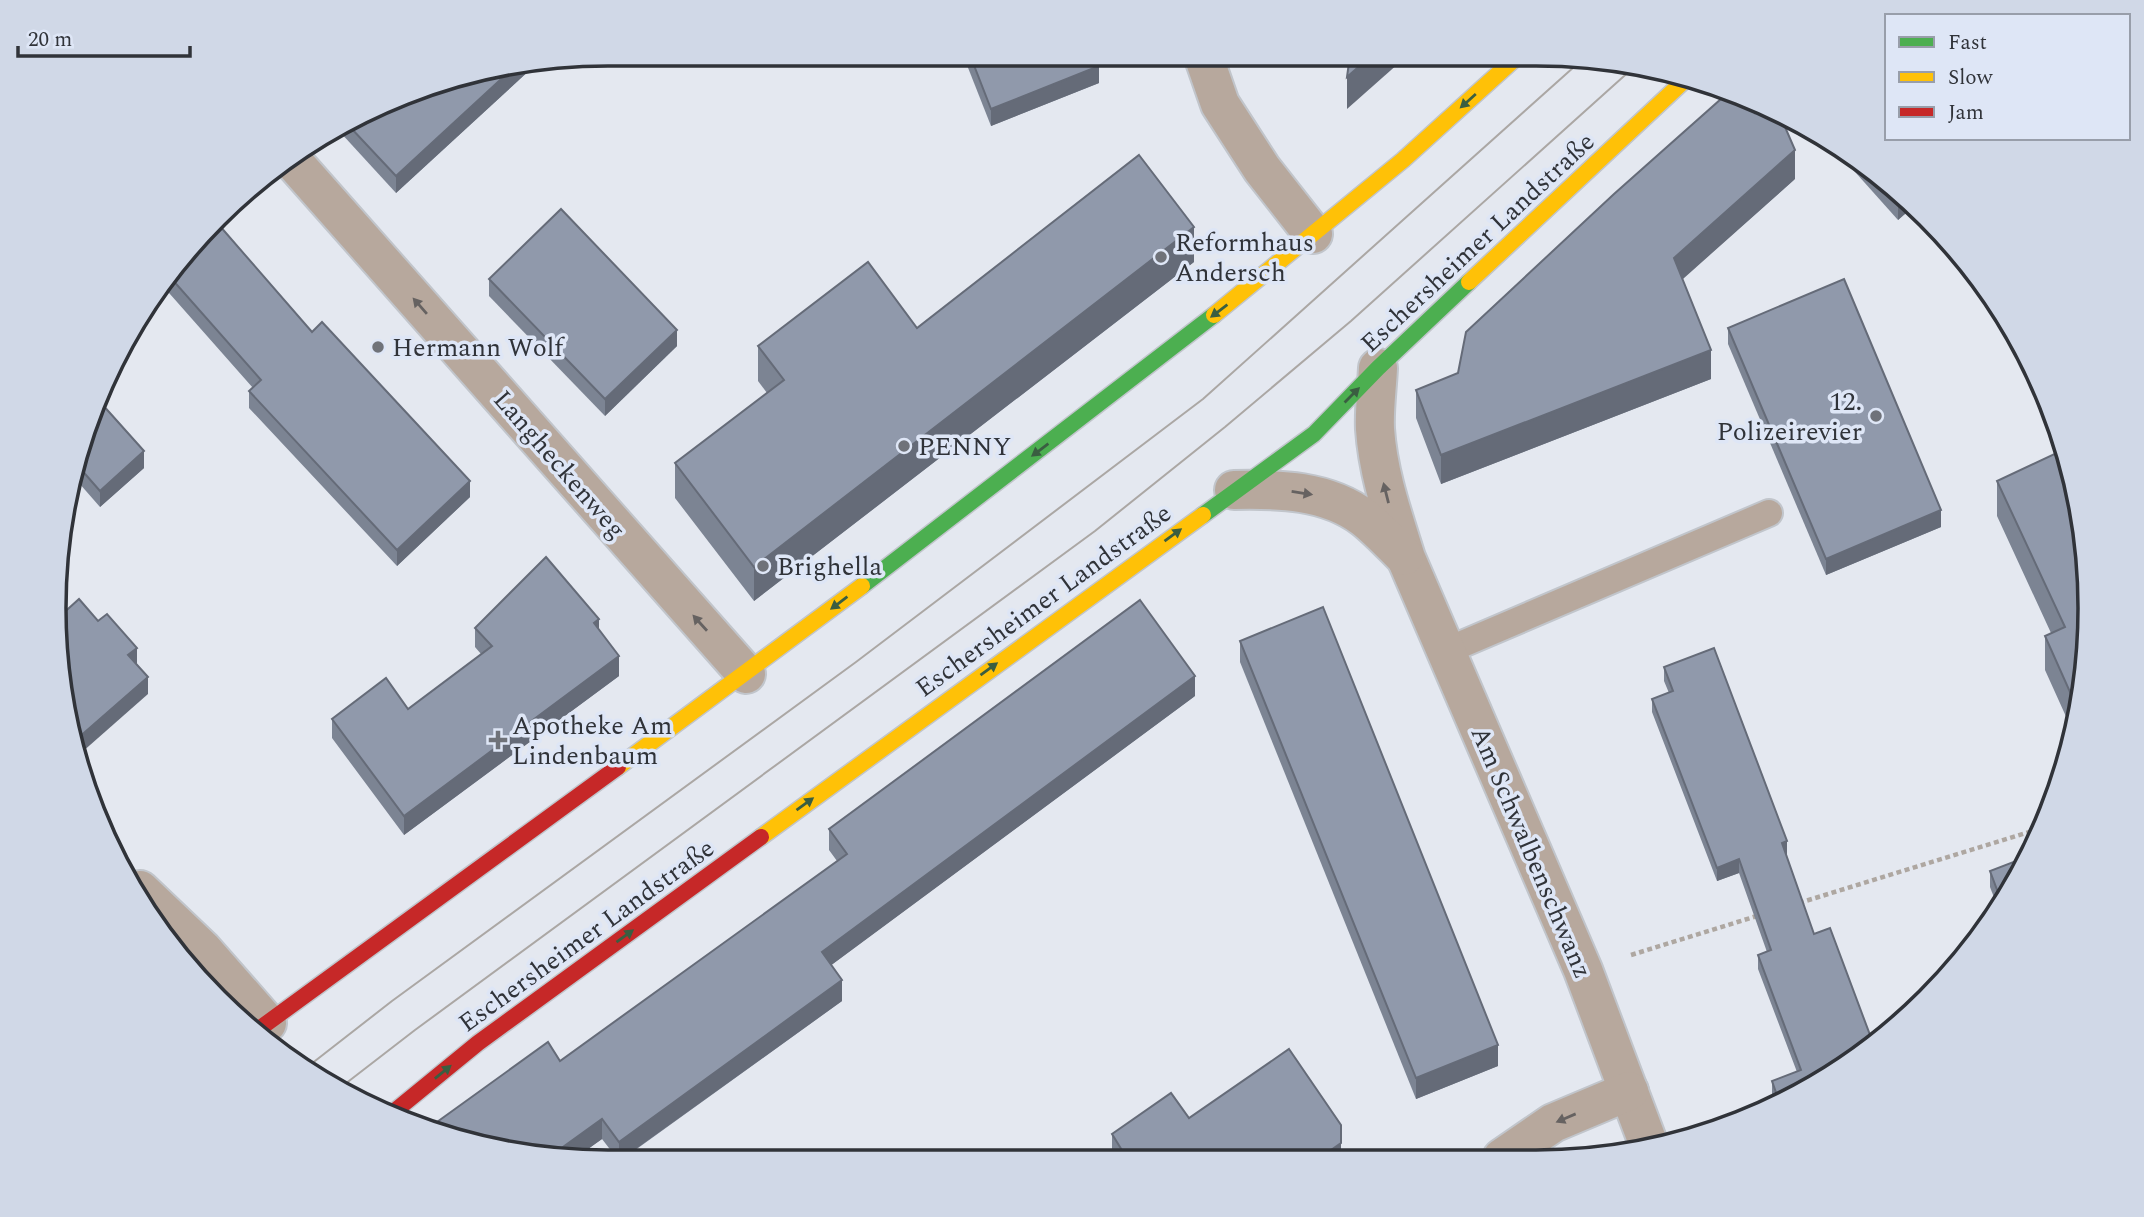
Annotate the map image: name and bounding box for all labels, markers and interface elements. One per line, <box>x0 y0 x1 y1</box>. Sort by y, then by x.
scale bar <box>18 14 189 58</box>
legend <box>1885 14 2130 140</box>
text: 20 m <box>28 24 72 56</box>
text: Fast <box>1948 27 1987 59</box>
text: Slow <box>1948 62 1994 94</box>
one-way arrow <box>1459 93 1477 109</box>
text: Jam <box>1948 97 1984 129</box>
street label: Eschersheimer Landstraße <box>1351 123 1604 363</box>
place label: Reformhaus Andersch <box>1175 223 1314 293</box>
marker: Reformhaus Andersch <box>1153 249 1169 265</box>
one-way arrow <box>413 297 428 314</box>
one-way arrow <box>1210 303 1228 317</box>
place label: Hermann Wolf <box>392 328 565 368</box>
marker: Hermann Wolf <box>370 339 386 355</box>
street label: Langheckenweg <box>483 381 635 548</box>
place label: 12. Polizeirevier <box>1717 382 1862 452</box>
one-way arrow <box>1343 387 1360 404</box>
marker: 12. Polizeirevier <box>1868 408 1884 424</box>
place label: PENNY <box>918 427 1012 467</box>
marker: PENNY <box>896 438 912 454</box>
one-way arrow <box>1031 443 1049 458</box>
one-way arrow <box>1380 482 1391 504</box>
one-way arrow <box>1291 488 1313 499</box>
street label: Eschersheimer Landstraße <box>907 494 1180 708</box>
one-way arrow <box>1164 528 1182 542</box>
place label: Brighella <box>777 547 883 587</box>
marker: Brighella <box>755 558 771 574</box>
one-way arrow <box>830 596 848 610</box>
one-way arrow <box>692 614 708 632</box>
one-way arrow <box>980 663 998 677</box>
place label: Apotheke Am Lindenbaum <box>512 706 672 776</box>
street label: Am Schwalbenschwanz <box>1460 720 1602 985</box>
marker: Apotheke Am Lindenbaum <box>490 732 506 748</box>
one-way arrow <box>796 796 814 811</box>
street label: Eschersheimer Landstraße <box>450 829 723 1043</box>
one-way arrow <box>616 929 634 943</box>
one-way arrow <box>433 1064 451 1079</box>
one-way arrow <box>1555 1112 1576 1123</box>

